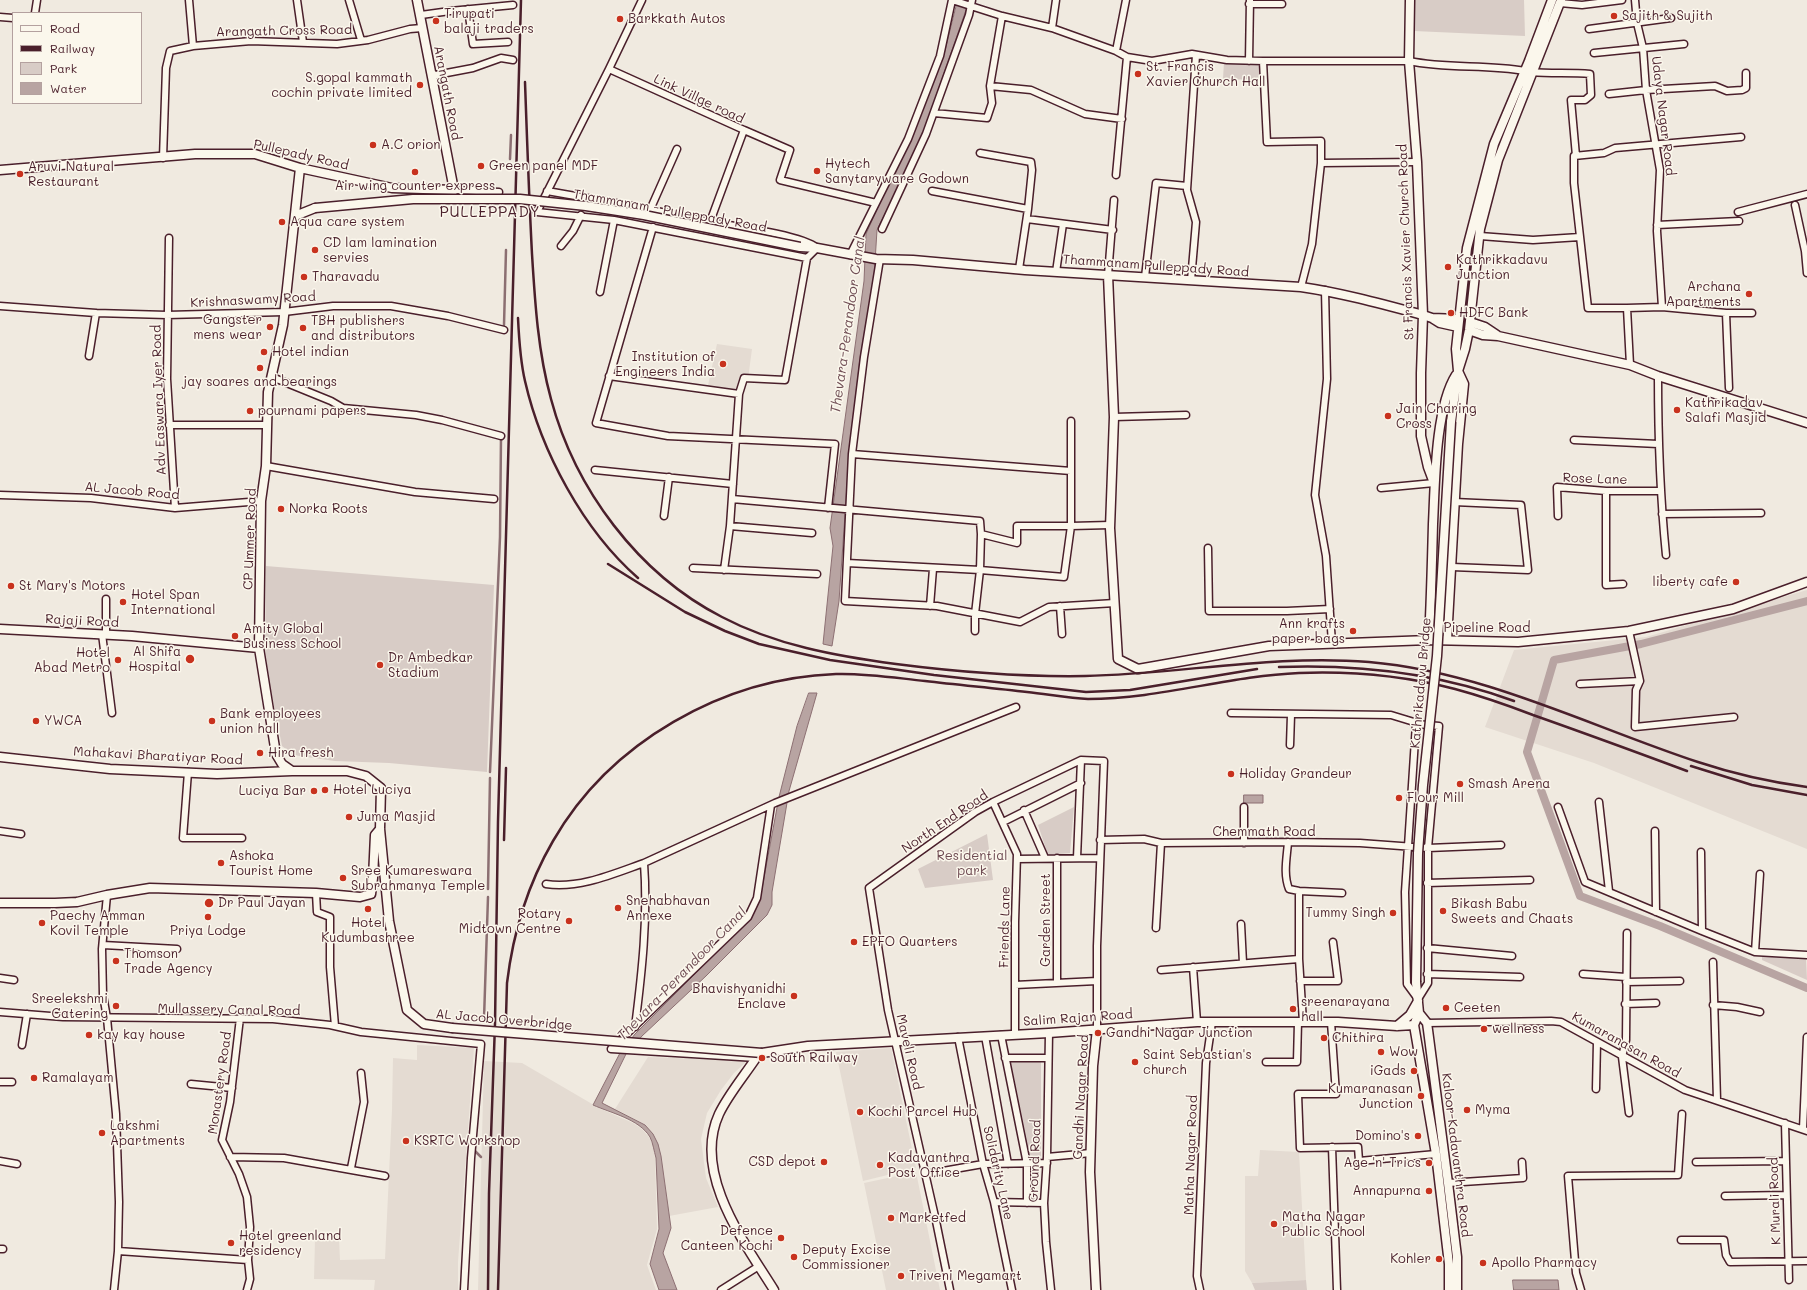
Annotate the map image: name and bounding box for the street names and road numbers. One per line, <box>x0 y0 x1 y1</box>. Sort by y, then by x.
street label: Arangath Cross Road <box>216 22 352 40</box>
street label: Arangath Road <box>430 44 464 142</box>
street label: Udaya Nagar Road <box>1648 55 1678 177</box>
street label: Link Villge road <box>651 71 747 127</box>
street label: Pullepady Road <box>252 136 350 174</box>
street label: St Francis Xavier Church Road <box>1395 144 1417 340</box>
street label: Thammanam - Pulleppady Road <box>572 186 768 236</box>
street label: Thammanam Pulleppady Road <box>1062 252 1250 280</box>
street label: Krishnaswamy Road <box>190 289 316 311</box>
street label: Adv Easwara Iyer Road <box>149 324 169 476</box>
street label: Rose Lane <box>1562 470 1628 488</box>
street label: AL Jacob Road <box>84 479 180 503</box>
street label: CP Ummer Road <box>240 488 260 590</box>
street label: Rajaji Road <box>45 611 119 631</box>
street label: Kathrikadavu Bridge <box>1408 617 1434 749</box>
street label: Pipeline Road <box>1443 620 1531 636</box>
street label: Mahakavi Bharatiyar Road <box>73 744 243 768</box>
street label: North End Road <box>899 787 991 857</box>
street label: Chemmath Road <box>1212 824 1316 840</box>
street label: Garden Street <box>1038 873 1054 967</box>
street label: Friends Lane <box>996 886 1014 968</box>
street label: Mullassery Canal Road <box>158 1001 300 1019</box>
street label: AL Jacob Overbridge <box>435 1006 573 1034</box>
street label: Salim Rajan Road <box>1023 1006 1133 1030</box>
street label: Kumaranasan Road <box>1569 1009 1683 1081</box>
street label: Maveli Road <box>893 1013 925 1091</box>
street label: Monastery Road <box>205 1031 235 1135</box>
street label: Gandhi Nagar Road <box>1070 1034 1092 1160</box>
street label: Kaloor-Kadavanthra Road <box>1438 1072 1474 1238</box>
street label: Matha Nagar Road <box>1181 1095 1201 1215</box>
street label: Ground Road <box>1026 1119 1044 1203</box>
street label: Solidarity Lane <box>980 1124 1016 1222</box>
street label: K Murali Road <box>1766 1157 1784 1245</box>

